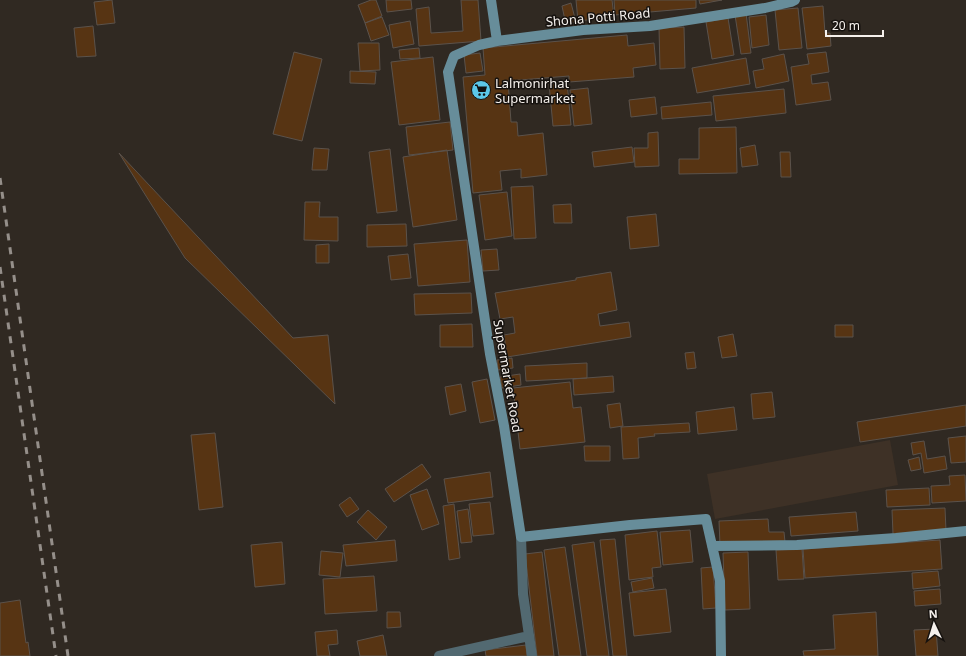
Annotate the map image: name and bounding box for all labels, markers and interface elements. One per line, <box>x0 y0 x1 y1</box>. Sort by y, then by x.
street label: Shona Potti Road <box>545 3 651 31</box>
scale bar <box>826 12 883 38</box>
text: 20 m <box>832 17 860 34</box>
place label: Lalmonirhat Supermarket <box>495 74 575 107</box>
supermarket icon: Lalmonirhat Supermarket <box>470 79 492 101</box>
street label: Supermarket Road <box>489 318 527 434</box>
north arrow <box>914 604 954 644</box>
text: N <box>928 606 938 621</box>

